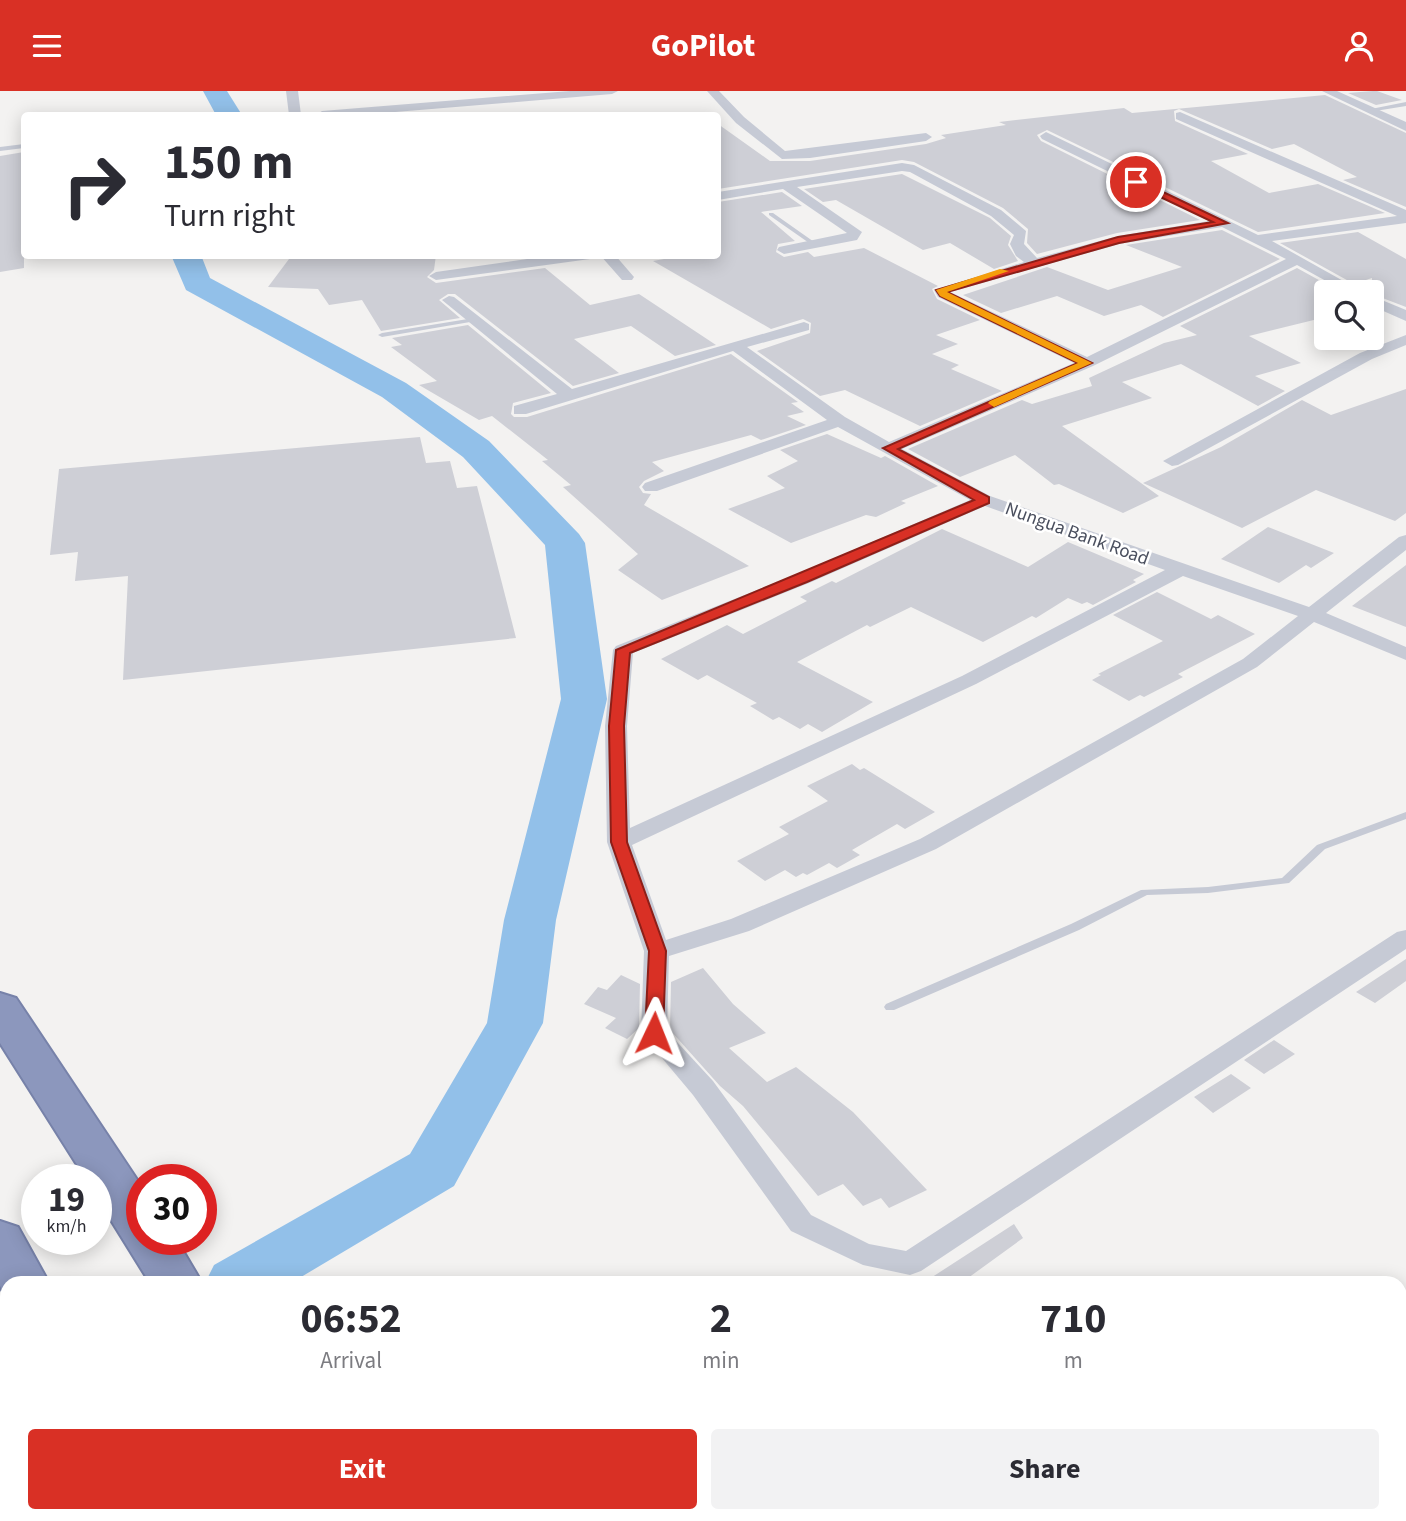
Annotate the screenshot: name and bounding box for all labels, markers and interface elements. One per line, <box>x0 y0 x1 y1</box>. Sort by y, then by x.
text: GoPilot <box>651 23 755 69</box>
icon: menu <box>28 27 66 65</box>
icon: person <box>1340 27 1378 65</box>
text: 150 m <box>164 128 293 198</box>
icon: right <box>49 140 140 231</box>
pin <box>1106 152 1166 212</box>
icon: arrive <box>1117 163 1155 201</box>
text: Turn right <box>164 193 295 239</box>
map controls <box>1314 280 1384 350</box>
button: search <box>1314 280 1384 350</box>
street label: Nungua Bank Road <box>1001 495 1153 573</box>
position arrow <box>617 996 691 1070</box>
speed limit sign: 30 <box>126 1164 217 1255</box>
text: 19 <box>48 1175 85 1225</box>
text: km/h <box>47 1214 86 1239</box>
text: 06:52 <box>300 1289 402 1349</box>
text: 2 <box>710 1289 732 1349</box>
text: 710 <box>1040 1289 1107 1349</box>
text: Arrival <box>320 1344 382 1377</box>
text: min <box>702 1344 740 1377</box>
text: m <box>1064 1344 1083 1377</box>
button: Exit <box>28 1429 697 1509</box>
button: Share <box>711 1429 1379 1509</box>

